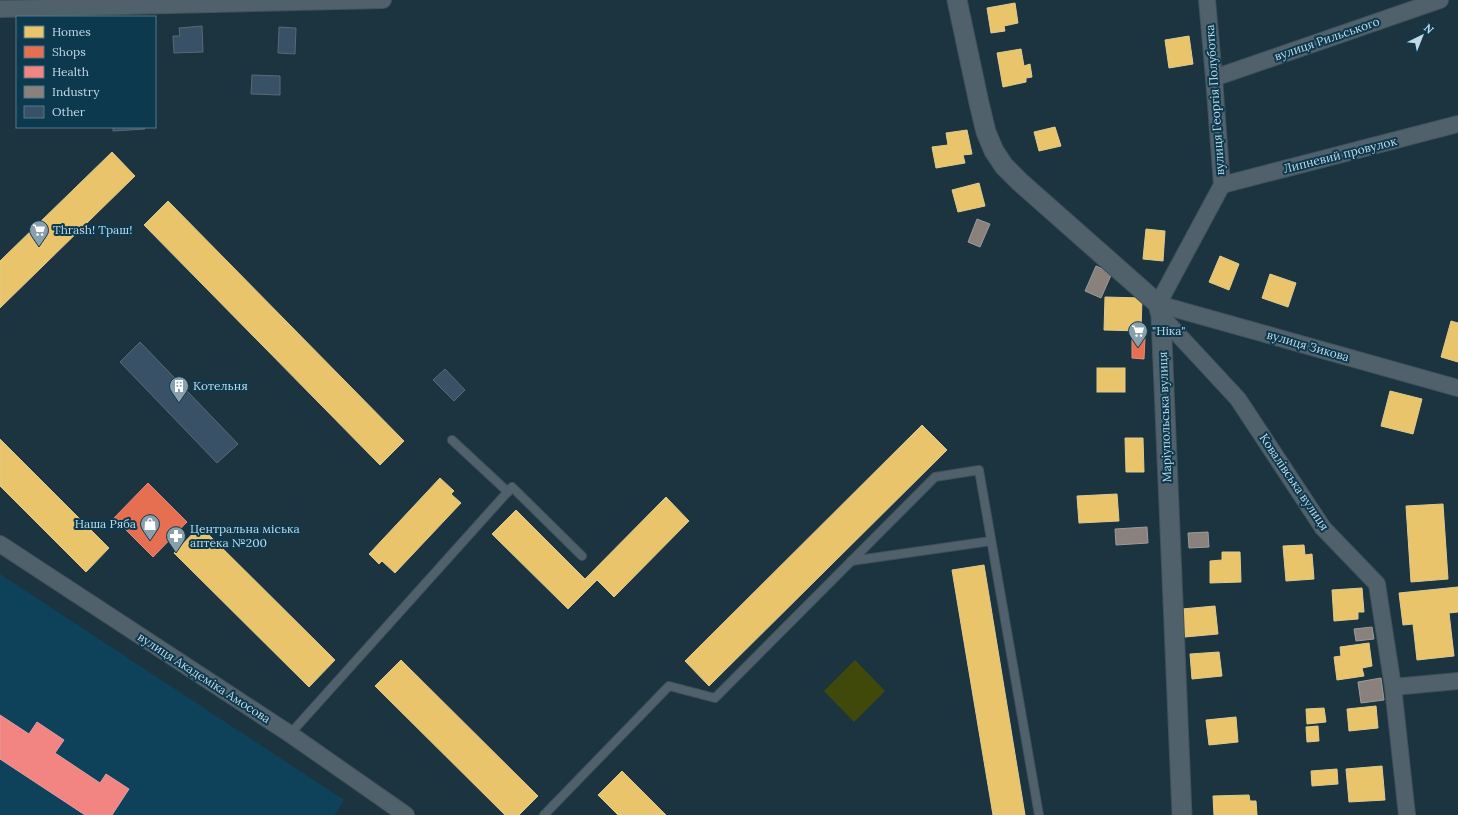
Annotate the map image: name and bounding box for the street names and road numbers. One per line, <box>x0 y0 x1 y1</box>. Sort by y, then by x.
street label: вулиця Рильського <box>1272 13 1381 64</box>
street label: вулиця Георгія Полуботка <box>1202 24 1227 176</box>
street label: Липневий провулок <box>1282 133 1399 176</box>
street label: вулиця Зикова <box>1265 327 1351 364</box>
street label: Маріупольська вулиця <box>1155 351 1174 483</box>
street label: Ковалівська вулиця <box>1256 430 1332 533</box>
street label: вулиця Академіка Амосова <box>135 629 273 726</box>

